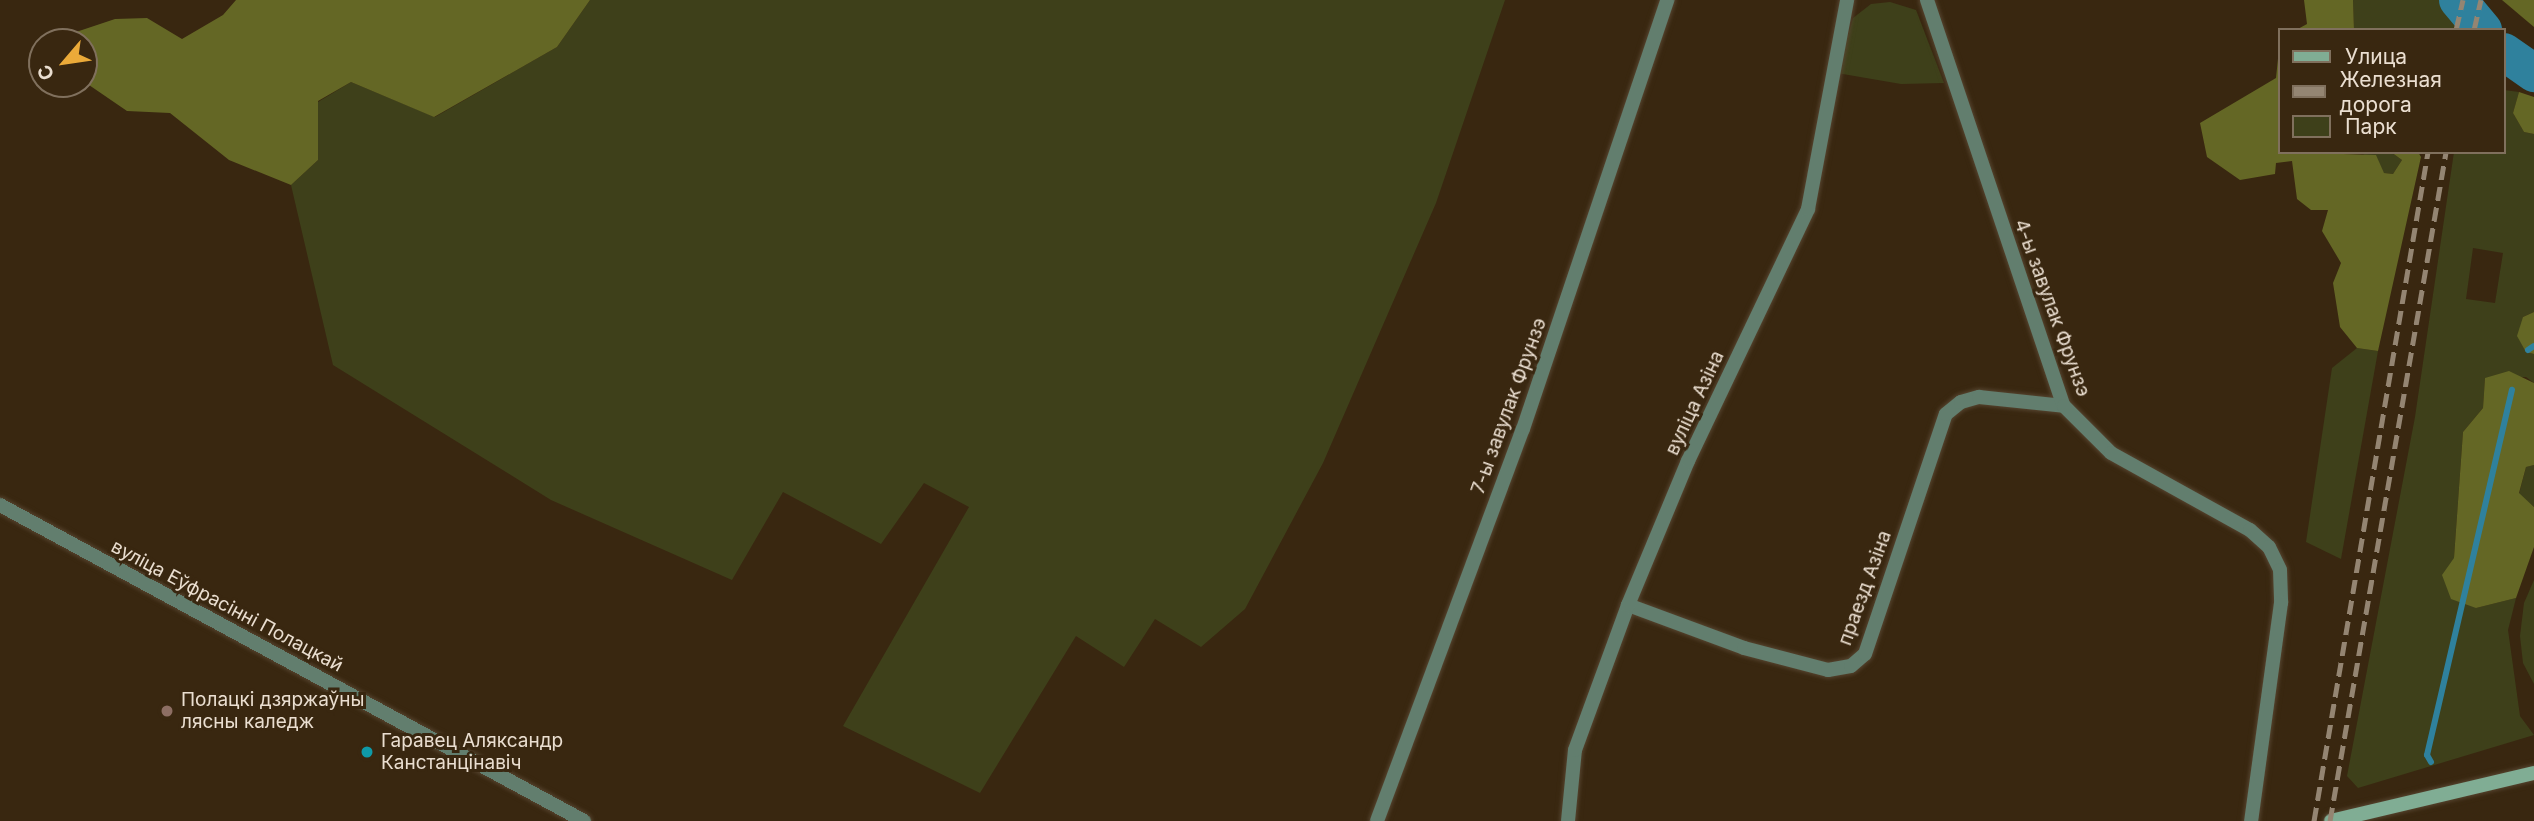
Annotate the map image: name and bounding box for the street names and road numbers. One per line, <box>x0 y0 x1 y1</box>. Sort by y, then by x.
street label: 4-ы завулак Фрунзэ <box>2009 216 2095 400</box>
street label: 7-ы завулак Фрунзэ <box>1467 315 1551 497</box>
street label: вуліца Азіна <box>1661 347 1729 459</box>
street label: праезд Азіна <box>1834 528 1896 648</box>
street label: вуліца Еўфрасінні Полацкай <box>107 535 347 677</box>

